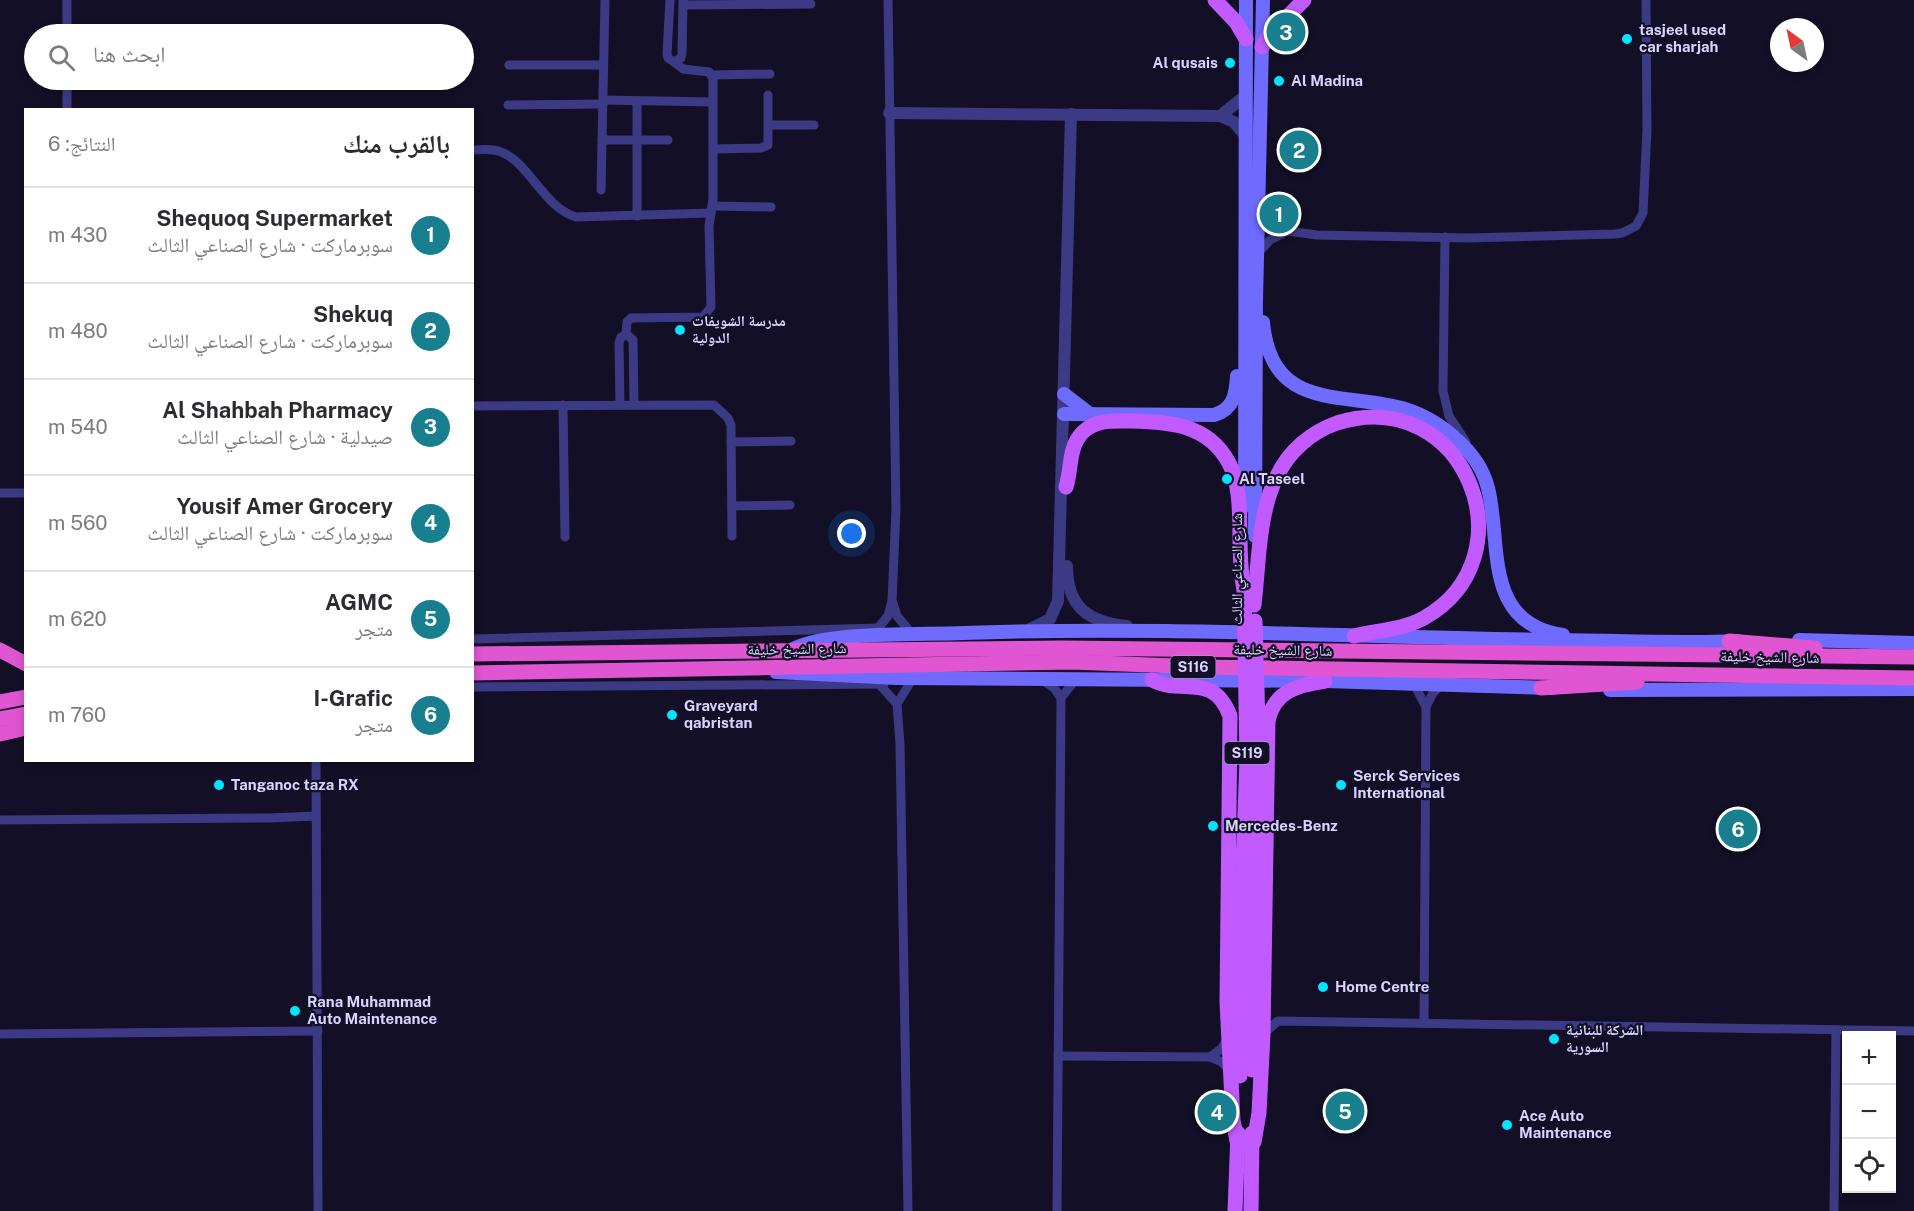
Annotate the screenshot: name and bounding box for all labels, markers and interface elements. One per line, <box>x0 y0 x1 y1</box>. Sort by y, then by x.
pin: 3 <box>1266 9 1306 54</box>
north arrow <box>1770 18 1824 72</box>
place label: tasjeel used car sharjah <box>1639 21 1726 55</box>
search box <box>24 24 474 90</box>
marker: tasjeel used car sharjah <box>1620 32 1634 46</box>
icon: search <box>45 41 78 74</box>
text: ابحث هنا <box>93 41 165 67</box>
place label: Al qusais <box>1152 54 1218 71</box>
marker: Al qusais <box>1223 56 1237 70</box>
place label: Al Madina <box>1291 72 1363 89</box>
marker: Al Madina <box>1272 74 1286 88</box>
text: بالقرب منك <box>343 128 450 159</box>
pin: 2 <box>1280 128 1318 172</box>
text: النتائج: 6 <box>48 132 116 156</box>
pin: 1 <box>1260 192 1298 236</box>
text: Shequoq Supermarket <box>156 205 393 231</box>
text: 430 m <box>48 223 107 247</box>
text: 1 <box>426 223 435 247</box>
text: سوبرماركت · شارع الصناعي الثالث <box>147 233 393 257</box>
text: Shekuq <box>313 301 393 327</box>
place label: مدرسة الشويفات الدولية <box>692 312 786 346</box>
text: 480 m <box>48 319 108 343</box>
text: 2 <box>424 319 437 343</box>
marker: مدرسة الشويفات الدولية <box>673 323 687 337</box>
text: سوبرماركت · شارع الصناعي الثالث <box>147 329 393 353</box>
text: Al Shahbah Pharmacy <box>162 397 393 423</box>
text: 540 m <box>48 415 108 439</box>
text: 3 <box>424 415 437 439</box>
text: صيدلية · شارع الصناعي الثالث <box>177 425 393 449</box>
place label: Al Taseel <box>1239 470 1305 487</box>
marker: Al Taseel <box>1220 472 1234 486</box>
text: Yousif Amer Grocery <box>176 493 393 519</box>
text: 560 m <box>48 511 108 535</box>
text: 4 <box>424 511 437 535</box>
street label: شارع الصناعي الثالث <box>1228 513 1249 625</box>
your location <box>837 519 866 548</box>
text: سوبرماركت · شارع الصناعي الثالث <box>147 521 393 545</box>
text: AGMC <box>325 589 393 615</box>
text: 620 m <box>48 607 107 631</box>
text: 5 <box>424 607 437 631</box>
text: متجر <box>355 617 393 641</box>
street label: شارع الشيخ خليفة <box>747 639 847 660</box>
street label: شارع الشيخ خليفة <box>1233 640 1333 661</box>
street label: شارع الشيخ خليفة <box>1720 647 1820 668</box>
road number: S116 <box>1170 656 1216 678</box>
text: I-Grafic <box>313 685 393 711</box>
place label: Graveyard qabristan <box>684 697 758 731</box>
text: 760 m <box>48 703 106 727</box>
text: 6 <box>424 703 437 727</box>
marker: Graveyard qabristan <box>665 708 679 722</box>
text: متجر <box>355 713 393 737</box>
road number: S119 <box>1224 742 1270 764</box>
place label: Serck Services International <box>1353 767 1460 801</box>
place label: Tanganoc taza RX <box>231 776 359 793</box>
marker: Tanganoc taza RX <box>212 778 226 792</box>
marker: Serck Services International <box>1334 778 1348 792</box>
pin: 6 <box>1718 806 1758 852</box>
place label: Mercedes-Benz <box>1225 817 1338 834</box>
marker: Mercedes-Benz <box>1206 819 1220 833</box>
place label: Home Centre <box>1335 978 1430 995</box>
marker: Home Centre <box>1316 980 1330 994</box>
place label: Rana Muhammad Auto Maintenance <box>307 993 437 1027</box>
marker: Rana Muhammad Auto Maintenance <box>288 1004 302 1018</box>
place label: الشركة للبنانية السورية <box>1566 1021 1643 1055</box>
map controls <box>1842 1031 1896 1193</box>
button: + <box>1842 1031 1896 1085</box>
marker: الشركة للبنانية السورية <box>1547 1032 1561 1046</box>
button: − <box>1842 1085 1896 1139</box>
pin: 5 <box>1326 1088 1364 1134</box>
pin: 4 <box>1198 1090 1236 1134</box>
place label: Ace Auto Maintenance <box>1519 1107 1612 1141</box>
marker: Ace Auto Maintenance <box>1500 1118 1514 1132</box>
button: locate <box>1842 1139 1896 1193</box>

